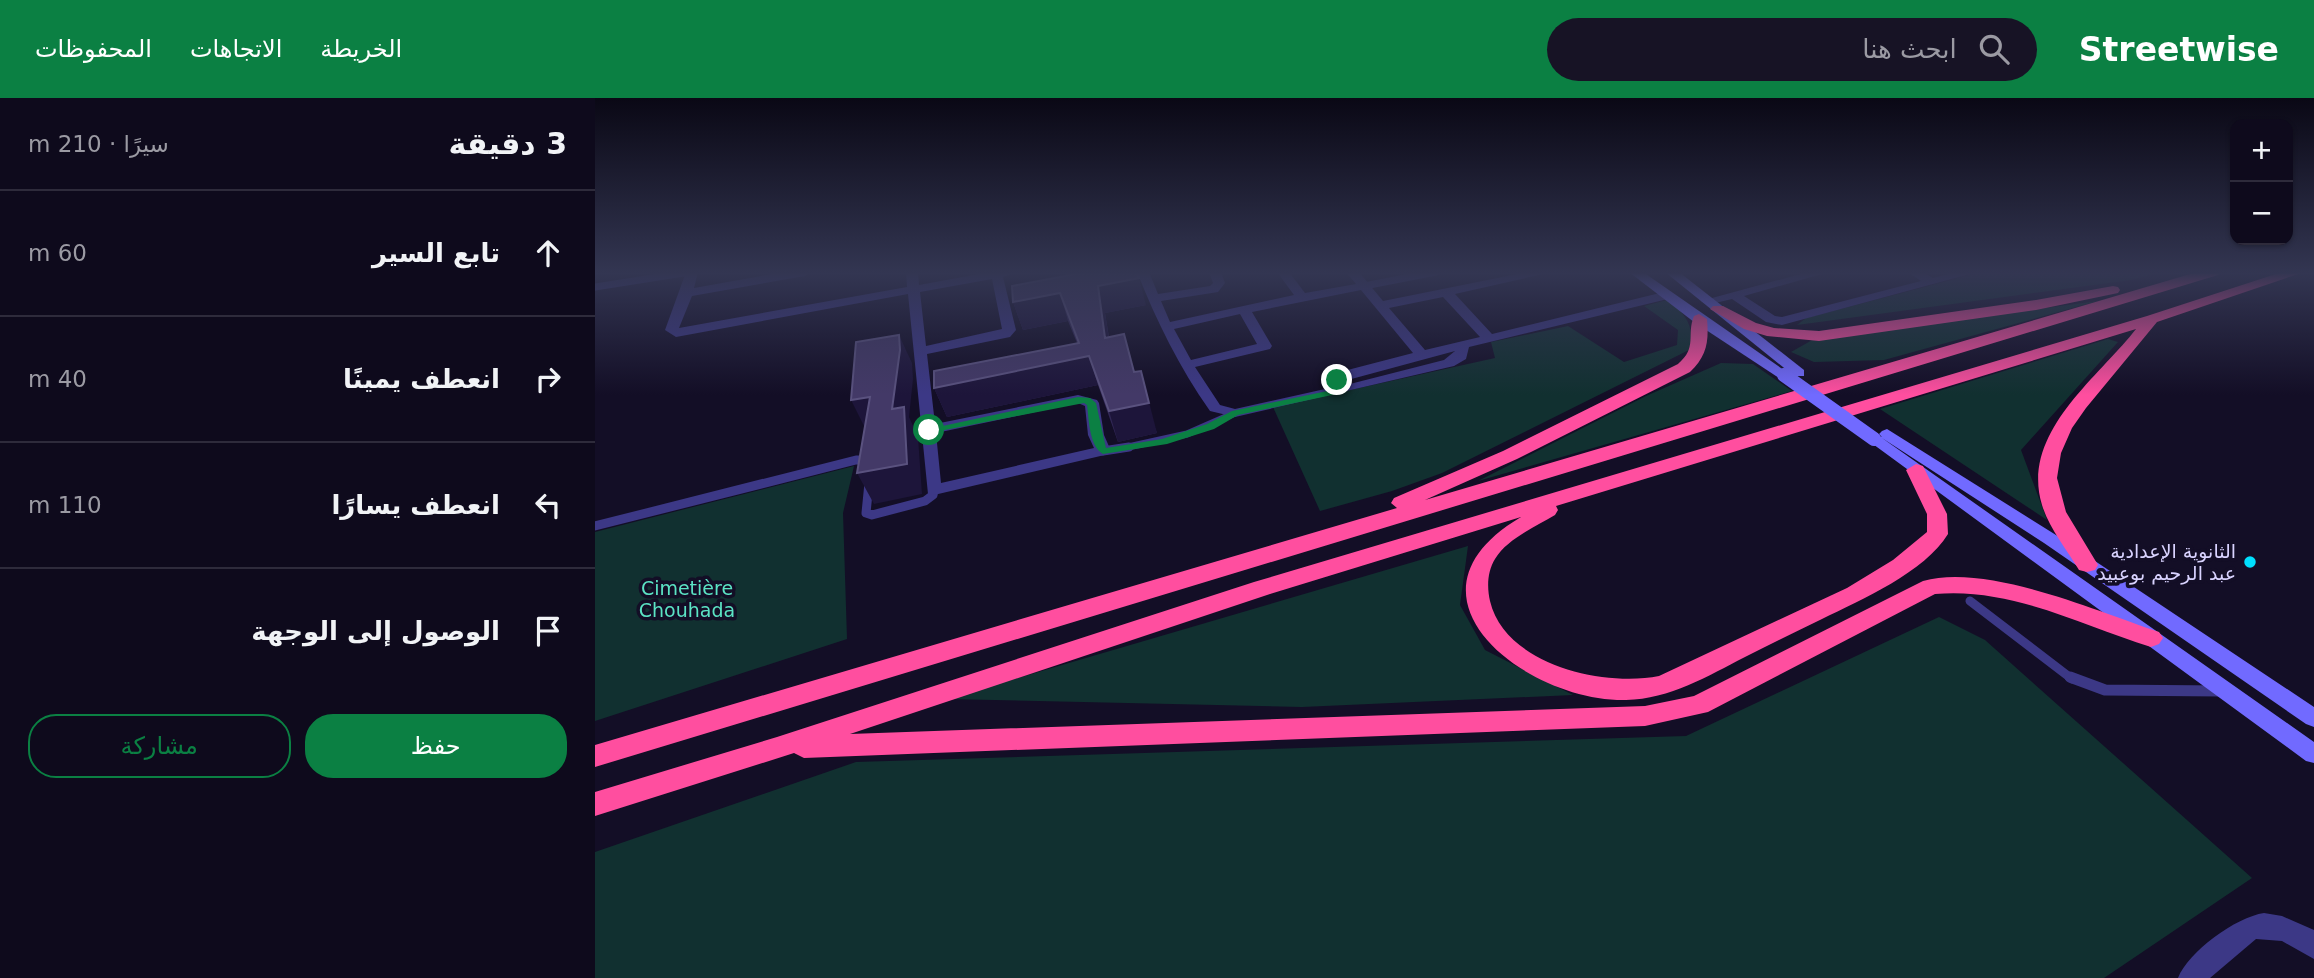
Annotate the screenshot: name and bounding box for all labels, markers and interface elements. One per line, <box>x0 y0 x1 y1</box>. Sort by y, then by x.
search box <box>1547 18 2037 81</box>
icon: search <box>1975 30 2013 68</box>
text: Streetwise <box>2079 30 2279 69</box>
text: ابحث هنا <box>1862 34 1957 64</box>
text: المحفوظات <box>35 35 152 63</box>
text: الاتجاهات <box>190 35 282 63</box>
text: الخريطة <box>320 35 402 63</box>
map controls <box>2230 119 2293 245</box>
button: + <box>2230 119 2293 182</box>
text: 3 دقيقة <box>449 126 567 161</box>
text: سيرًا · 210 m <box>28 131 169 157</box>
button: − <box>2230 182 2293 245</box>
icon: ahead <box>529 234 567 272</box>
text: تابع السير <box>372 238 500 268</box>
text: 60 m <box>28 240 87 266</box>
icon: right <box>529 360 567 398</box>
text: انعطف يمينًا <box>343 364 500 394</box>
route end <box>1321 364 1352 395</box>
text: 40 m <box>28 366 87 392</box>
route start <box>913 414 944 445</box>
icon: left <box>529 486 567 524</box>
text: انعطف يسارًا <box>331 490 500 520</box>
text: 110 m <box>28 492 102 518</box>
place label: الثانوية الإعدادية عبد الرحيم بوعبيد <box>2097 540 2236 585</box>
marker: الثانوية الإعدادية عبد الرحيم بوعبيد <box>2242 554 2258 570</box>
park label: Cimetière Chouhada <box>639 577 735 621</box>
icon: arrive <box>529 612 567 650</box>
text: الوصول إلى الوجهة <box>251 616 500 646</box>
button: مشاركة <box>28 714 291 778</box>
button: حفظ <box>305 714 567 778</box>

